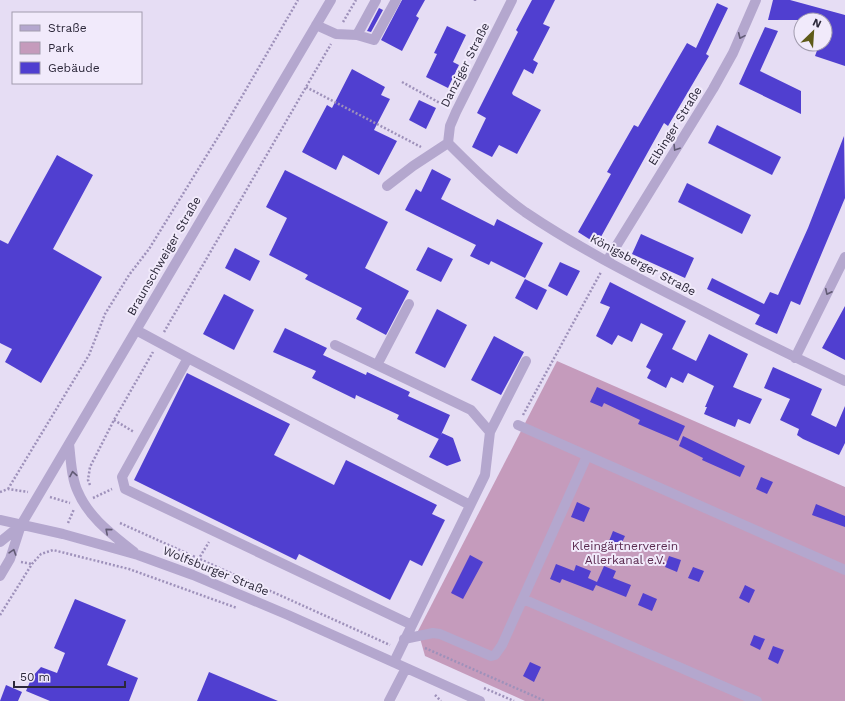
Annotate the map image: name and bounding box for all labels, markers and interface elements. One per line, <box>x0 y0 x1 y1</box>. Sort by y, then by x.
legend <box>12 12 142 84</box>
north arrow <box>793 12 833 52</box>
text: N <box>811 16 823 31</box>
street label: Danziger Straße <box>438 20 492 110</box>
text: Straße <box>48 21 87 35</box>
one-way arrow <box>738 31 746 39</box>
text: Park <box>48 41 74 55</box>
text: Gebäude <box>48 61 100 75</box>
street label: Elbinger Straße <box>645 84 705 168</box>
one-way arrow <box>673 144 681 151</box>
street label: Braunschweiger Straße <box>124 194 204 318</box>
street label: Königsberger Straße <box>588 231 698 299</box>
one-way arrow <box>825 288 833 295</box>
one-way arrow <box>70 471 78 477</box>
one-way arrow <box>106 528 113 535</box>
park label: Kleingärtnerverein Allerkanal e.V. <box>572 539 678 567</box>
street label: Wolfsburger Straße <box>161 543 271 599</box>
one-way arrow <box>8 548 16 555</box>
scale bar <box>14 663 125 689</box>
text: 50 m <box>20 670 50 684</box>

